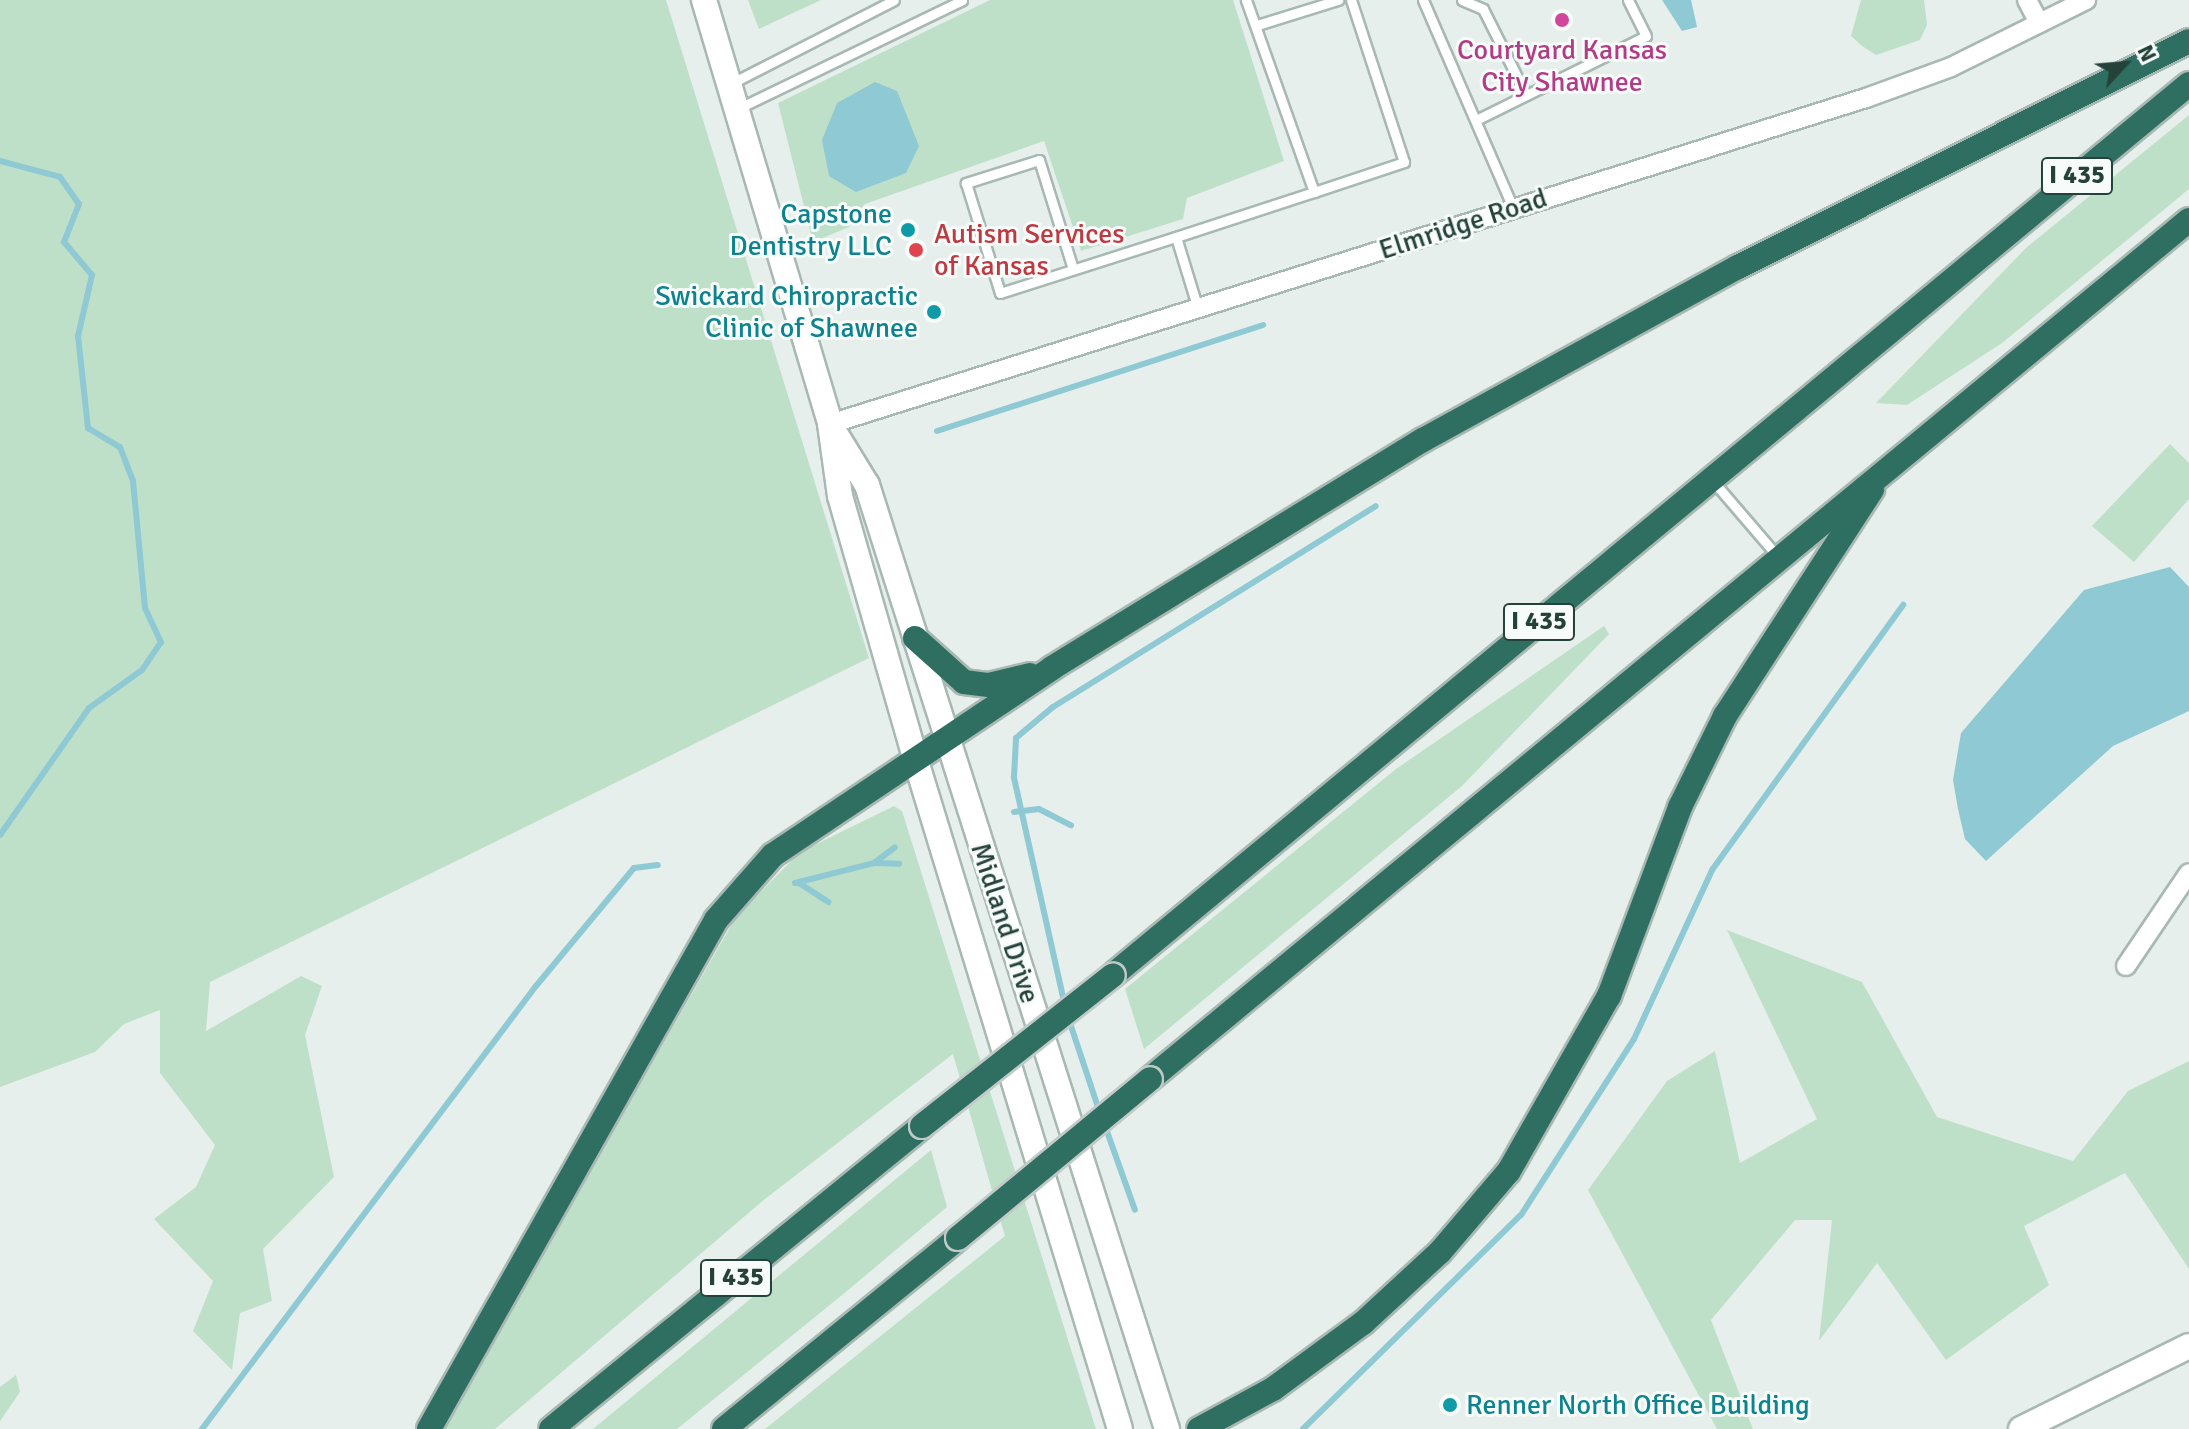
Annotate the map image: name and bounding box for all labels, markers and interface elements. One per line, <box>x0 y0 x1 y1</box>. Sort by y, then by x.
marker: Courtyard Kansas City Shawnee <box>1553 11 1571 29</box>
north arrow <box>2085 24 2165 104</box>
place label: Courtyard Kansas City Shawnee <box>1457 33 1667 99</box>
text: N <box>2132 40 2163 66</box>
road number: I 435 <box>2039 154 2115 198</box>
street label: Elmridge Road <box>1375 181 1551 267</box>
place label: Capstone Dentistry LLC <box>730 197 892 263</box>
place label: Autism Services of Kansas <box>934 217 1124 283</box>
marker: Capstone Dentistry LLC <box>899 221 917 239</box>
marker: Autism Services of Kansas <box>905 239 927 261</box>
place label: Swickard Chiropractic Clinic of Shawnee <box>655 279 918 345</box>
marker: Swickard Chiropractic Clinic of Shawnee <box>925 303 943 321</box>
road number: I 435 <box>1501 600 1577 644</box>
street label: Midland Drive <box>963 839 1047 1007</box>
road number: I 435 <box>698 1256 774 1300</box>
place label: Renner North Office Building <box>1466 1388 1810 1422</box>
marker: Renner North Office Building <box>1441 1396 1459 1414</box>

